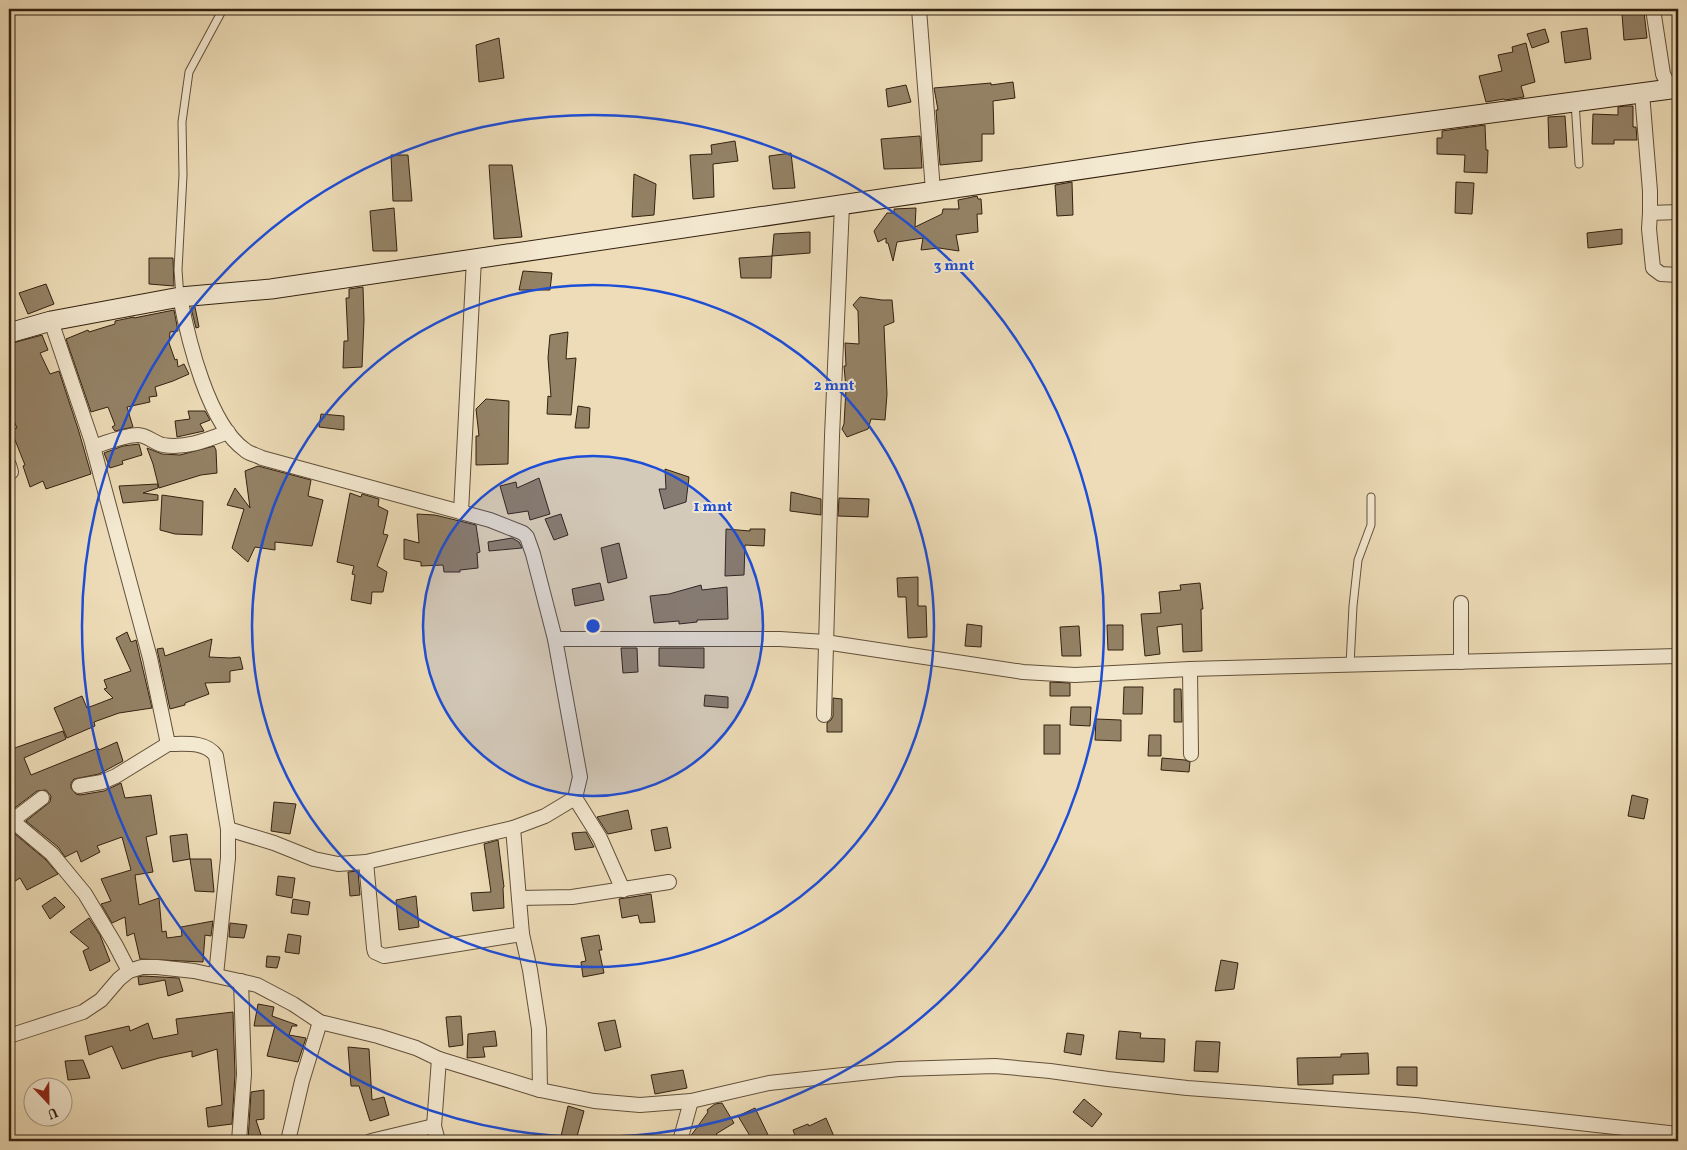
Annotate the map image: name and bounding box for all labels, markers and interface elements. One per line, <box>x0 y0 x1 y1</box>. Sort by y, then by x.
text: 3 mnt <box>934 256 975 277</box>
text: 2 mnt <box>814 376 855 397</box>
text: 1 mnt <box>694 497 733 518</box>
centre of rings <box>584 617 602 635</box>
north arrow <box>22 1078 72 1128</box>
text: U <box>44 1102 60 1123</box>

